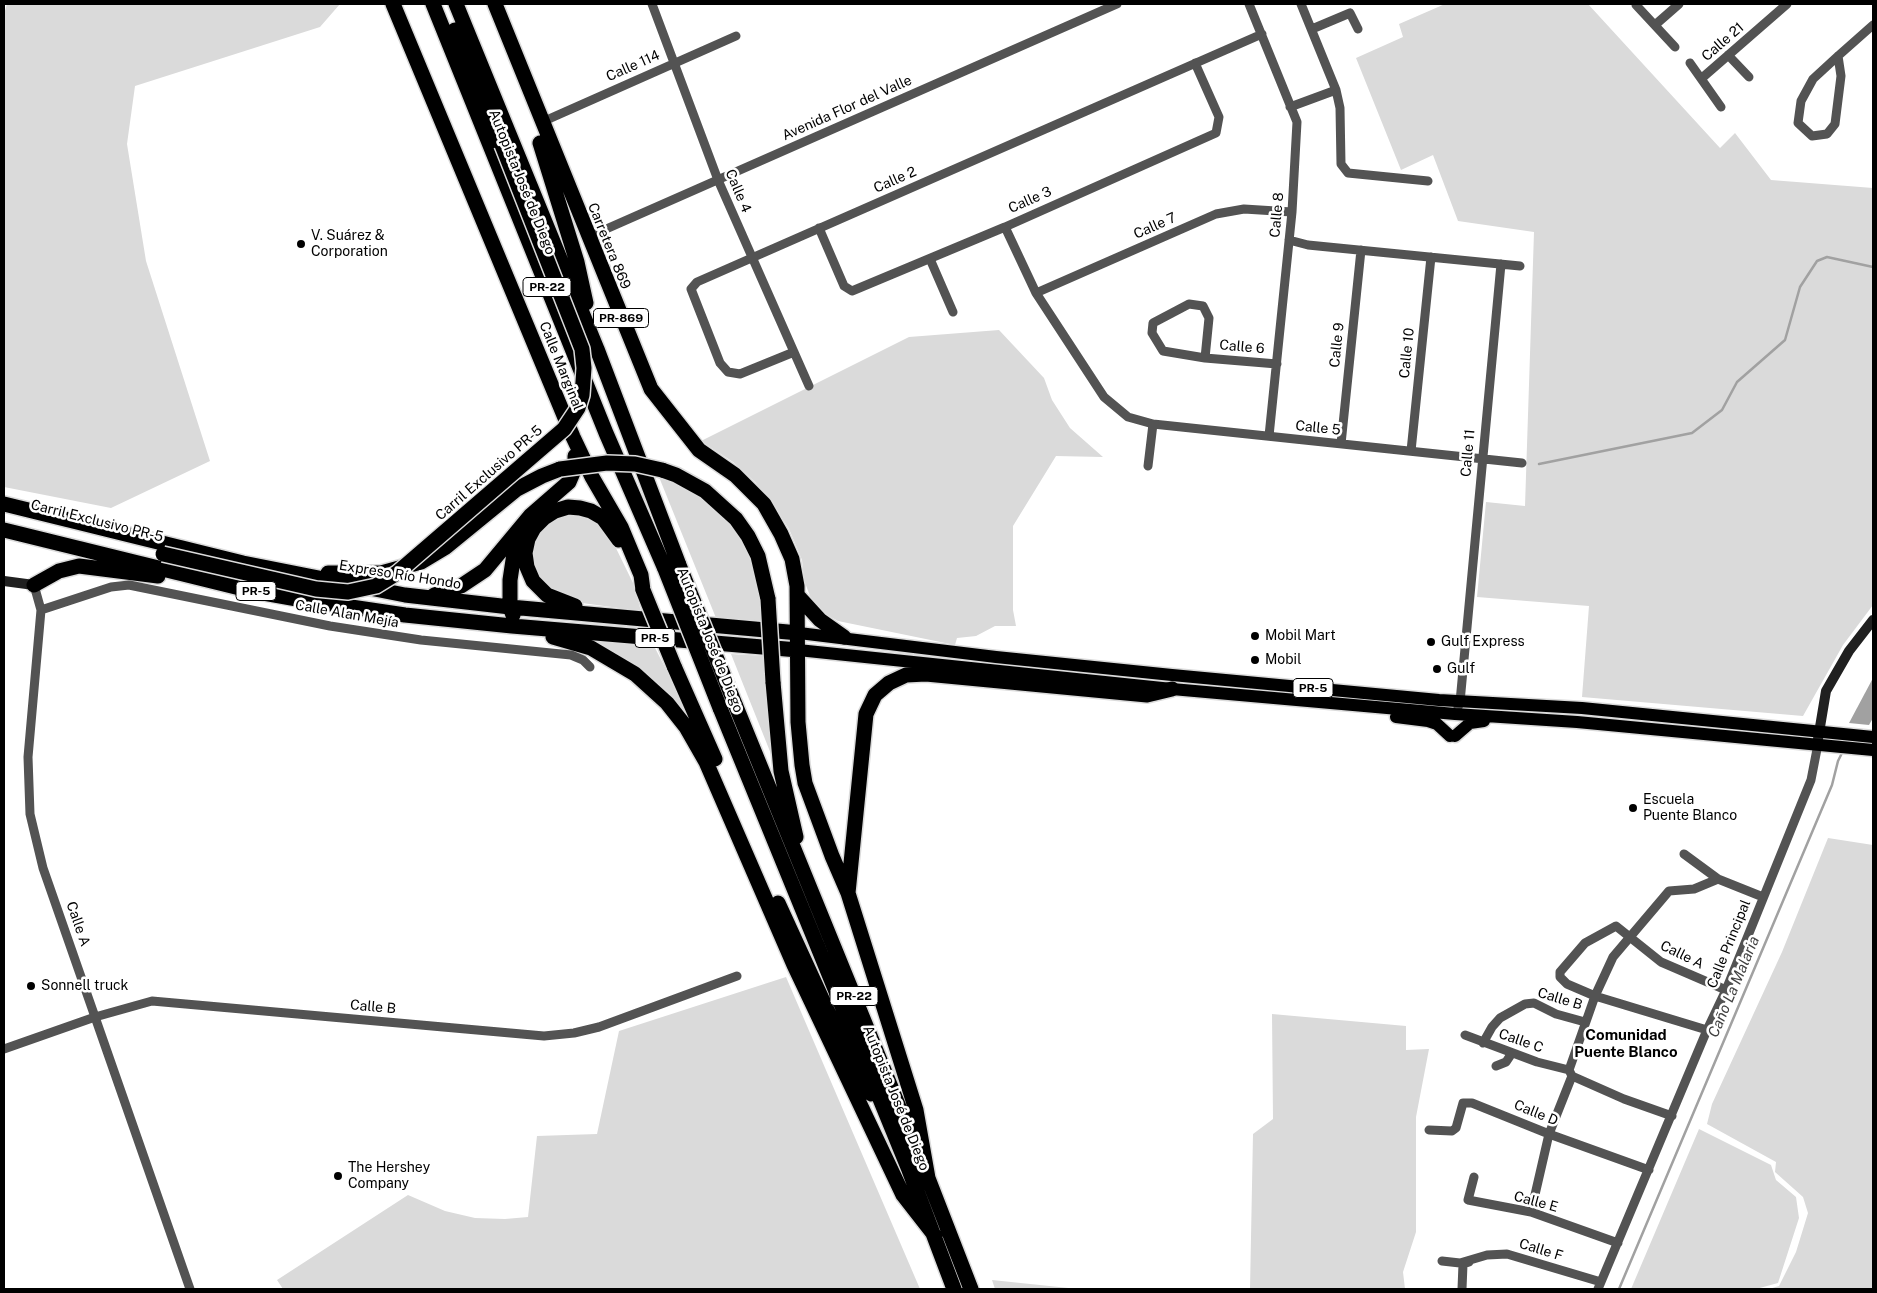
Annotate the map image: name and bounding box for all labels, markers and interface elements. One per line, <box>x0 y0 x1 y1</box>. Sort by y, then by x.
street label: Calle 21 <box>1698 19 1748 65</box>
street label: Calle 114 <box>604 47 662 85</box>
street label: Avenida Flor del Valle <box>779 72 915 144</box>
street label: Autopista José de Diego <box>485 107 559 257</box>
street label: Calle 2 <box>871 163 919 197</box>
street label: Calle 4 <box>721 167 755 215</box>
street label: Calle 3 <box>1006 183 1054 217</box>
street label: Calle 8 <box>1267 192 1287 238</box>
street label: Carretera 869 <box>584 200 634 292</box>
street label: Calle 7 <box>1131 209 1179 243</box>
place label: V. Suárez & Corporation <box>311 228 388 260</box>
marker: V. Suárez & Corporation <box>295 238 307 250</box>
road number: PR-22 <box>523 278 571 296</box>
road number: PR-869 <box>594 308 648 328</box>
street label: Calle Marginal <box>536 319 586 413</box>
street label: Calle 9 <box>1326 322 1348 368</box>
street label: Calle 10 <box>1396 327 1418 379</box>
street label: Calle 6 <box>1219 337 1265 357</box>
street label: Calle 5 <box>1294 417 1342 439</box>
street label: Carril Exclusivo PR-5 <box>432 422 546 524</box>
street label: Calle 11 <box>1458 428 1478 478</box>
street label: Carril Exclusivo PR-5 <box>29 496 165 546</box>
street label: Expreso Río Hondo <box>338 557 462 593</box>
street label: Autopista José de Diego <box>673 565 747 715</box>
road number: PR-5 <box>236 582 276 600</box>
street label: Calle Alan Mejía <box>294 597 400 631</box>
road number: PR-5 <box>635 628 675 648</box>
place label: Mobil Mart <box>1265 628 1336 644</box>
marker: Mobil Mart <box>1249 630 1261 642</box>
place label: Gulf Express <box>1441 634 1525 650</box>
marker: Gulf Express <box>1425 636 1437 648</box>
place label: Mobil <box>1265 652 1301 668</box>
marker: Mobil <box>1249 654 1261 666</box>
place label: Gulf <box>1447 661 1475 677</box>
marker: Gulf <box>1431 663 1443 675</box>
road number: PR-5 <box>1293 678 1333 698</box>
place label: Escuela Puente Blanco <box>1643 792 1737 824</box>
marker: Escuela Puente Blanco <box>1627 802 1639 814</box>
street label: Calle Principal <box>1704 897 1754 991</box>
street label: Calle A <box>62 899 94 949</box>
water label: Caño La Malaria <box>1705 934 1763 1040</box>
street label: Calle A <box>1657 937 1707 973</box>
place label: Sonnell truck <box>41 978 128 994</box>
marker: Sonnell truck <box>25 980 37 992</box>
street label: Calle B <box>1536 984 1584 1014</box>
road number: PR-22 <box>830 986 878 1006</box>
street label: Calle B <box>349 997 397 1017</box>
street label: Autopista José de Diego <box>859 1023 933 1173</box>
street label: Calle C <box>1496 1026 1546 1056</box>
district label: Comunidad Puente Blanco <box>1574 1026 1678 1061</box>
street label: Calle D <box>1511 1097 1561 1129</box>
place label: The Hershey Company <box>348 1160 430 1192</box>
marker: The Hershey Company <box>332 1170 344 1182</box>
street label: Calle E <box>1512 1188 1560 1216</box>
street label: Calle F <box>1517 1235 1565 1265</box>

